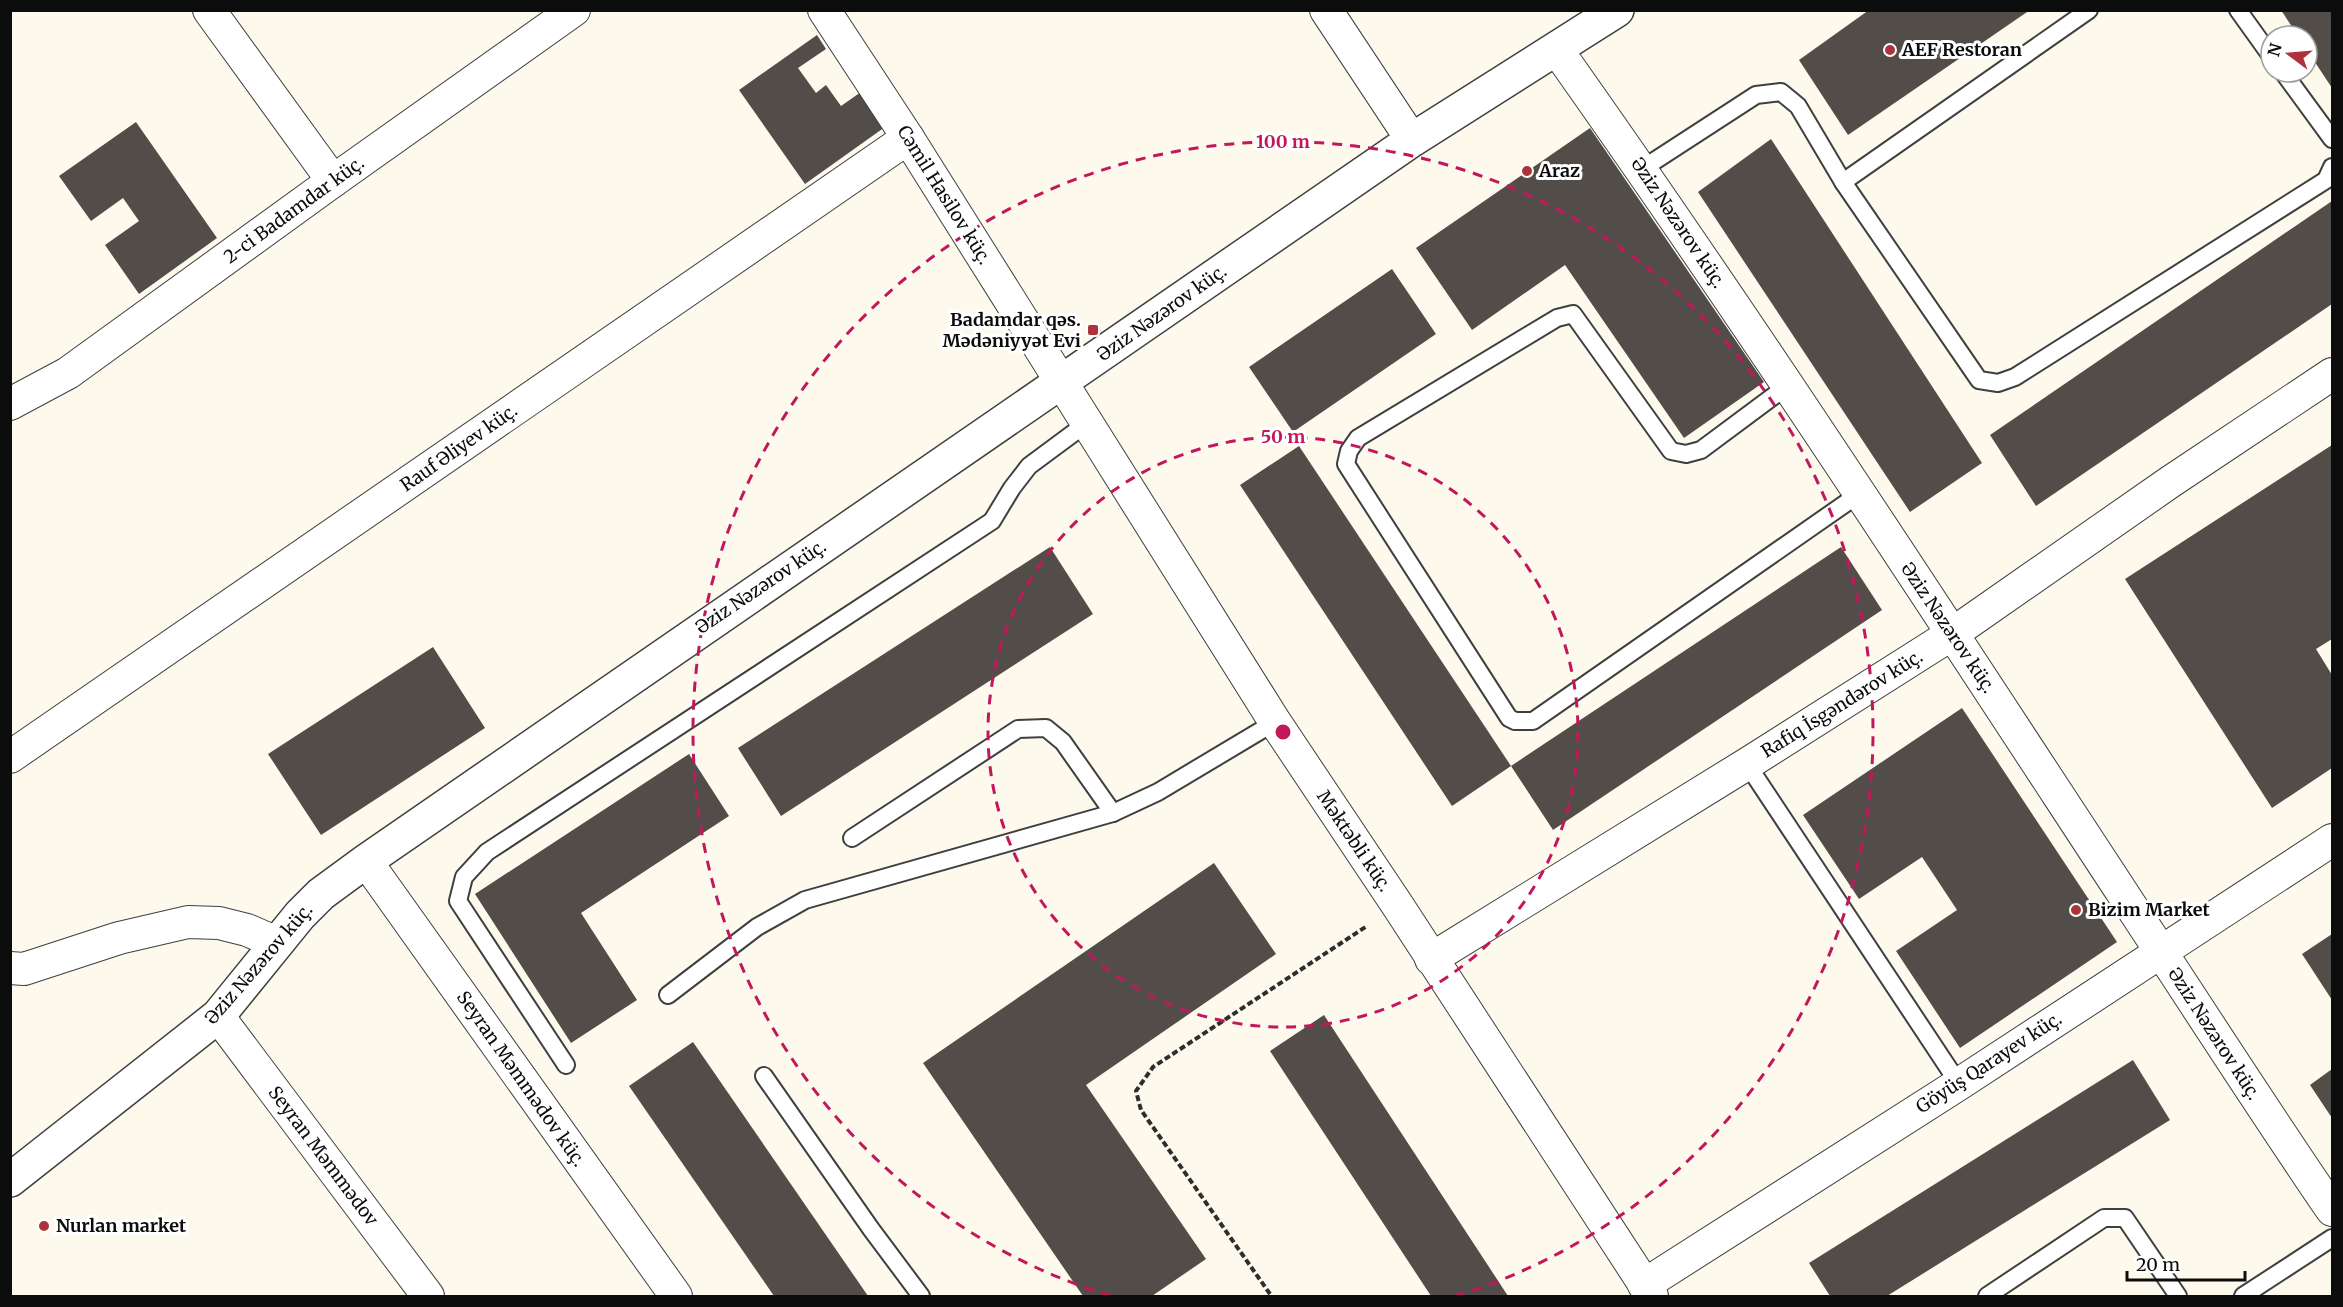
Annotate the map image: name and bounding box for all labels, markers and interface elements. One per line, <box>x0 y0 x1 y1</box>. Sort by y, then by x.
north arrow <box>2259 24 2319 84</box>
place label: AEF Restoran <box>1901 38 2022 61</box>
text: N <box>2263 41 2286 59</box>
marker: AEF Restoran <box>1883 43 1897 57</box>
street label: Cəmil Hasilov küç. <box>892 121 996 269</box>
text: 100 m <box>1256 130 1310 153</box>
street label: 2-ci Badamdar küç. <box>219 151 368 268</box>
street label: Əziz Nəzərov küç. <box>1626 153 1731 292</box>
place label: Araz <box>1538 159 1580 182</box>
marker: Araz <box>1520 164 1534 178</box>
street label: Əziz Nəzərov küç. <box>1093 259 1231 366</box>
place label: Badamdar qəs. Mədəniyyət Evi <box>943 308 1081 352</box>
marker: Badamdar qəs. Mədəniyyət Evi <box>1086 323 1100 337</box>
street label: Rauf Əliyev küç. <box>396 399 522 496</box>
text: 50 m <box>1261 425 1305 448</box>
street label: Əziz Nəzərov küç. <box>691 534 830 639</box>
street label: Əziz Nəzərov küç. <box>1896 558 2001 697</box>
street label: Rafiq İsgəndərov küç. <box>1757 645 1927 763</box>
centre of rings <box>1273 722 1293 742</box>
street label: Məktəbli küç. <box>1312 786 1397 896</box>
place label: Bizim Market <box>2088 898 2210 921</box>
street label: Əziz Nəzərov küç. <box>200 899 317 1029</box>
marker: Bizim Market <box>2069 903 2083 917</box>
street label: Əziz Nəzərov küç. <box>2163 963 2266 1104</box>
street label: Seyran Məmmədov küç. <box>452 986 591 1171</box>
street label: Göyüş Qarayev küç. <box>1912 1007 2066 1118</box>
street label: Seyran Məmmədov <box>263 1081 384 1231</box>
place label: Nurlan market <box>56 1214 187 1237</box>
marker: Nurlan market <box>37 1219 51 1233</box>
scale bar <box>2127 1244 2246 1282</box>
text: 20 m <box>2136 1253 2180 1276</box>

